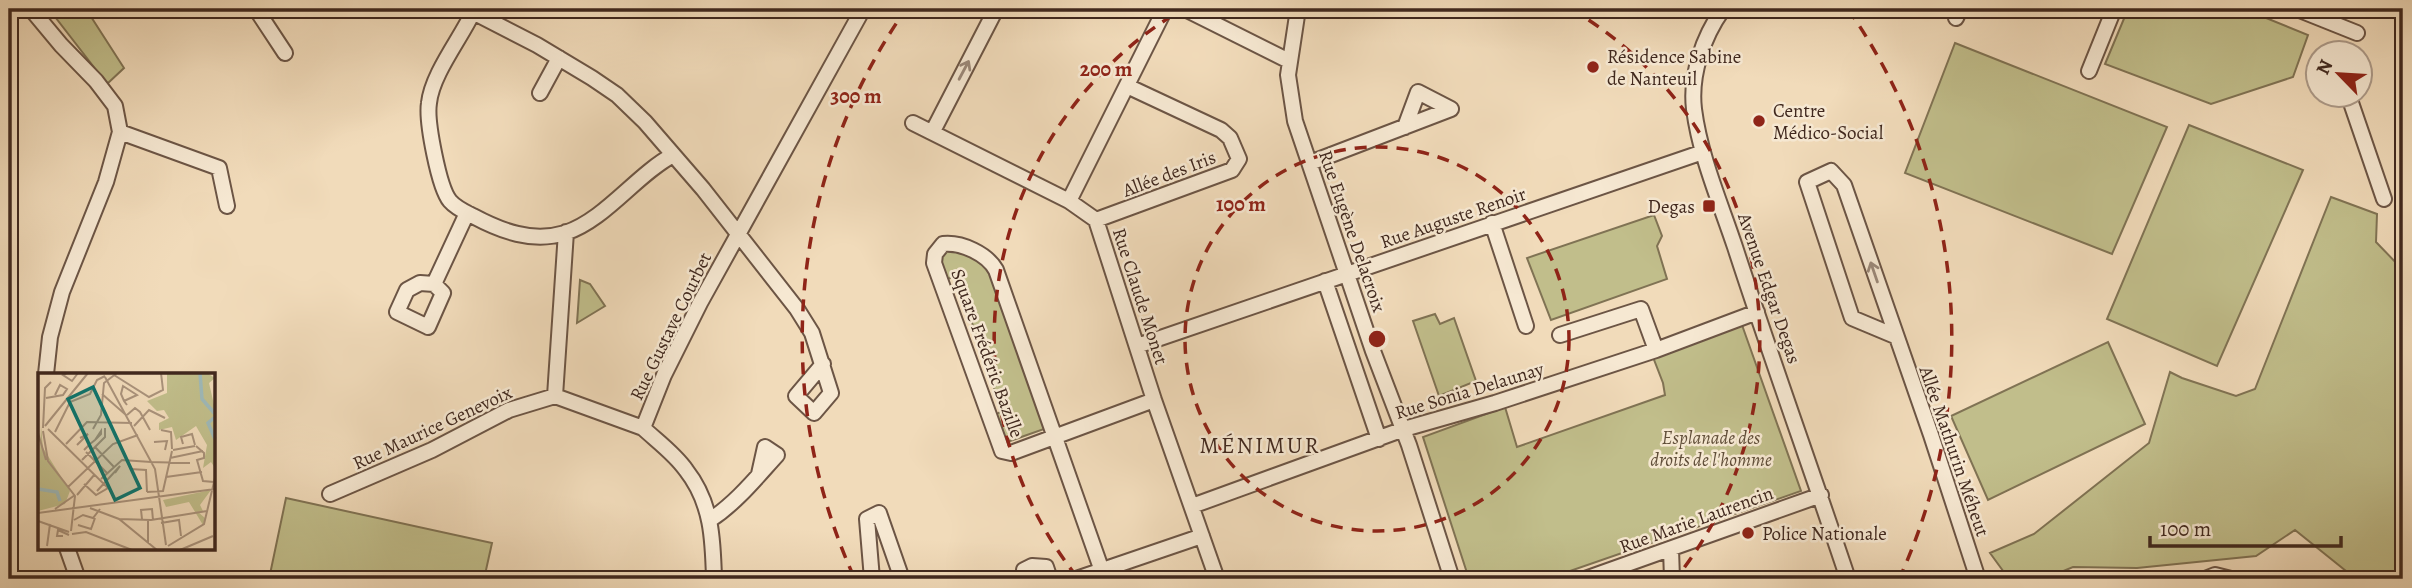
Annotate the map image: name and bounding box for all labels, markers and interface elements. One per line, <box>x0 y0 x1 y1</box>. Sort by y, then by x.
north arrow <box>2304 38 2374 108</box>
place label: Résidence Sabine de Nanteuil <box>1607 44 1741 92</box>
text: 200 m <box>1080 55 1133 83</box>
text: N <box>2310 55 2339 79</box>
marker: Résidence Sabine de Nanteuil <box>1585 59 1601 75</box>
one-way arrow <box>957 61 971 81</box>
text: 300 m <box>830 82 882 110</box>
place label: Centre Médico-Social <box>1773 98 1884 146</box>
marker: Centre Médico-Social <box>1751 113 1767 129</box>
street label: Allée des Iris <box>1118 144 1220 204</box>
street label: Rue Eugène Delacroix <box>1312 147 1392 316</box>
street label: Rue Auguste Renoir <box>1377 181 1530 255</box>
text: 100 m <box>1216 190 1266 218</box>
place label: Degas <box>1648 194 1695 220</box>
marker: Degas <box>1701 198 1717 214</box>
street label: Avenue Edgar Degas <box>1731 208 1807 367</box>
street label: Rue Claude Monet <box>1106 225 1174 368</box>
street label: Rue Gustave Courbet <box>624 248 718 405</box>
one-way arrow <box>1867 261 1879 283</box>
street label: Square Frédéric Bazille <box>944 265 1030 442</box>
centre of rings <box>1365 327 1389 351</box>
street label: Rue Sonia Delaunay <box>1392 356 1547 426</box>
street label: Allée Mathurin Méheut <box>1912 362 1995 540</box>
inset map <box>38 373 215 550</box>
street label: Rue Maurice Genevoix <box>349 380 516 476</box>
park label: Esplanade des droits de l'homme <box>1650 425 1772 473</box>
district label: MÉNIMUR <box>1199 430 1321 461</box>
street label: Rue Marie Laurencin <box>1616 480 1777 560</box>
scale bar <box>2150 504 2340 548</box>
text: 100 m <box>2160 515 2211 543</box>
place label: Police Nationale <box>1762 521 1887 547</box>
marker: Police Nationale <box>1740 525 1756 541</box>

